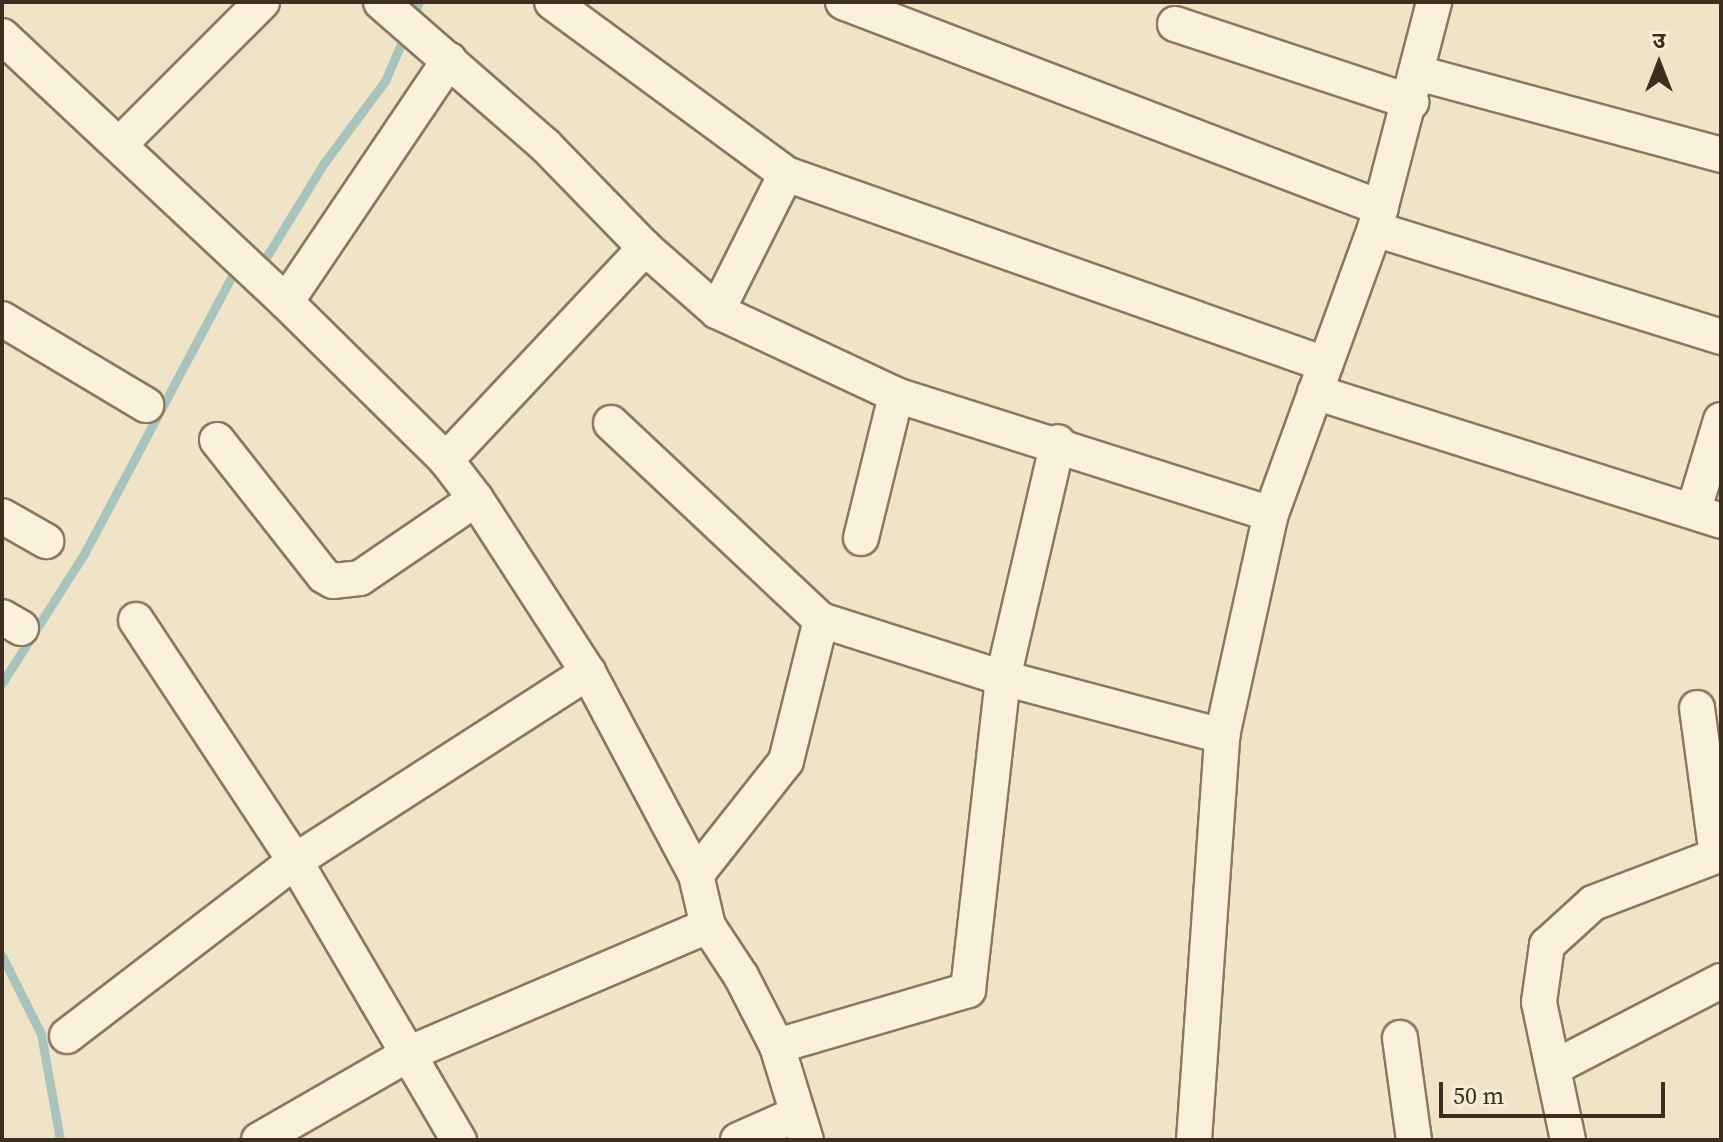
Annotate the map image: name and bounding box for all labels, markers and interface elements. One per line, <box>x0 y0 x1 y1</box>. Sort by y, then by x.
north arrow <box>1619 24 1699 104</box>
text: उ <box>1653 25 1665 55</box>
scale bar <box>1443 1066 1669 1116</box>
text: 50 m <box>1453 1079 1504 1112</box>

